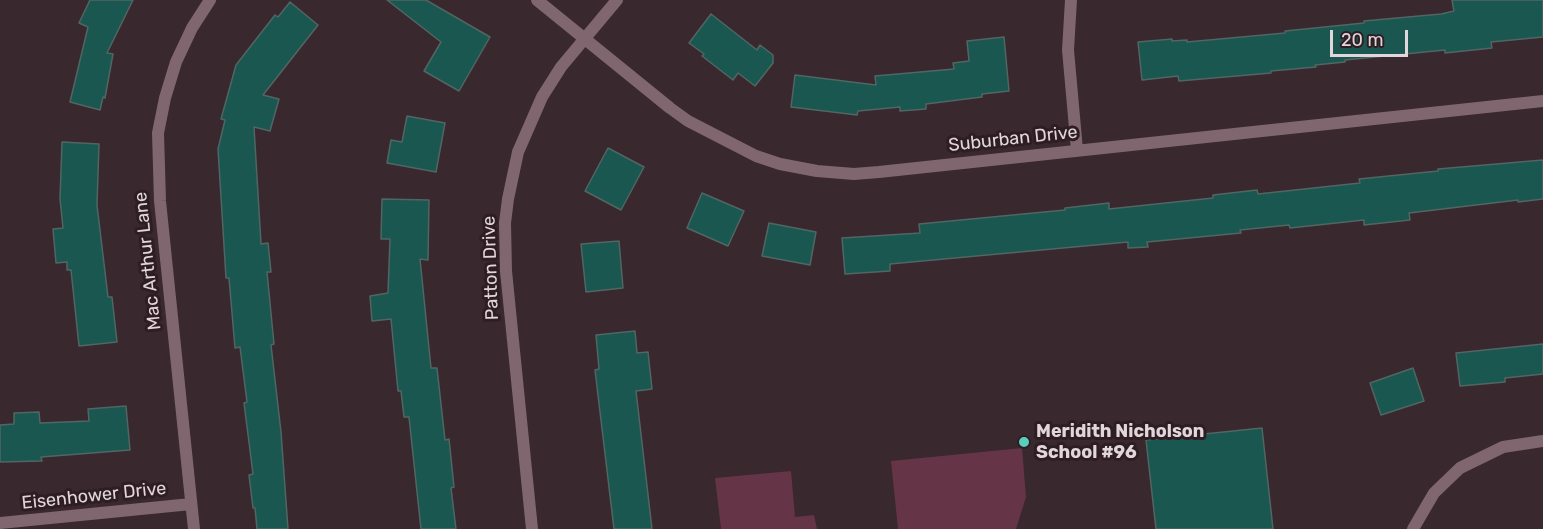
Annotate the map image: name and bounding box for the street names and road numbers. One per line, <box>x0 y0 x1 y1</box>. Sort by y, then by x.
street label: Suburban Drive <box>947 121 1079 157</box>
street label: Mac Arthur Lane <box>130 191 166 331</box>
street label: Patton Drive <box>478 216 504 320</box>
street label: Eisenhower Drive <box>21 478 167 514</box>

